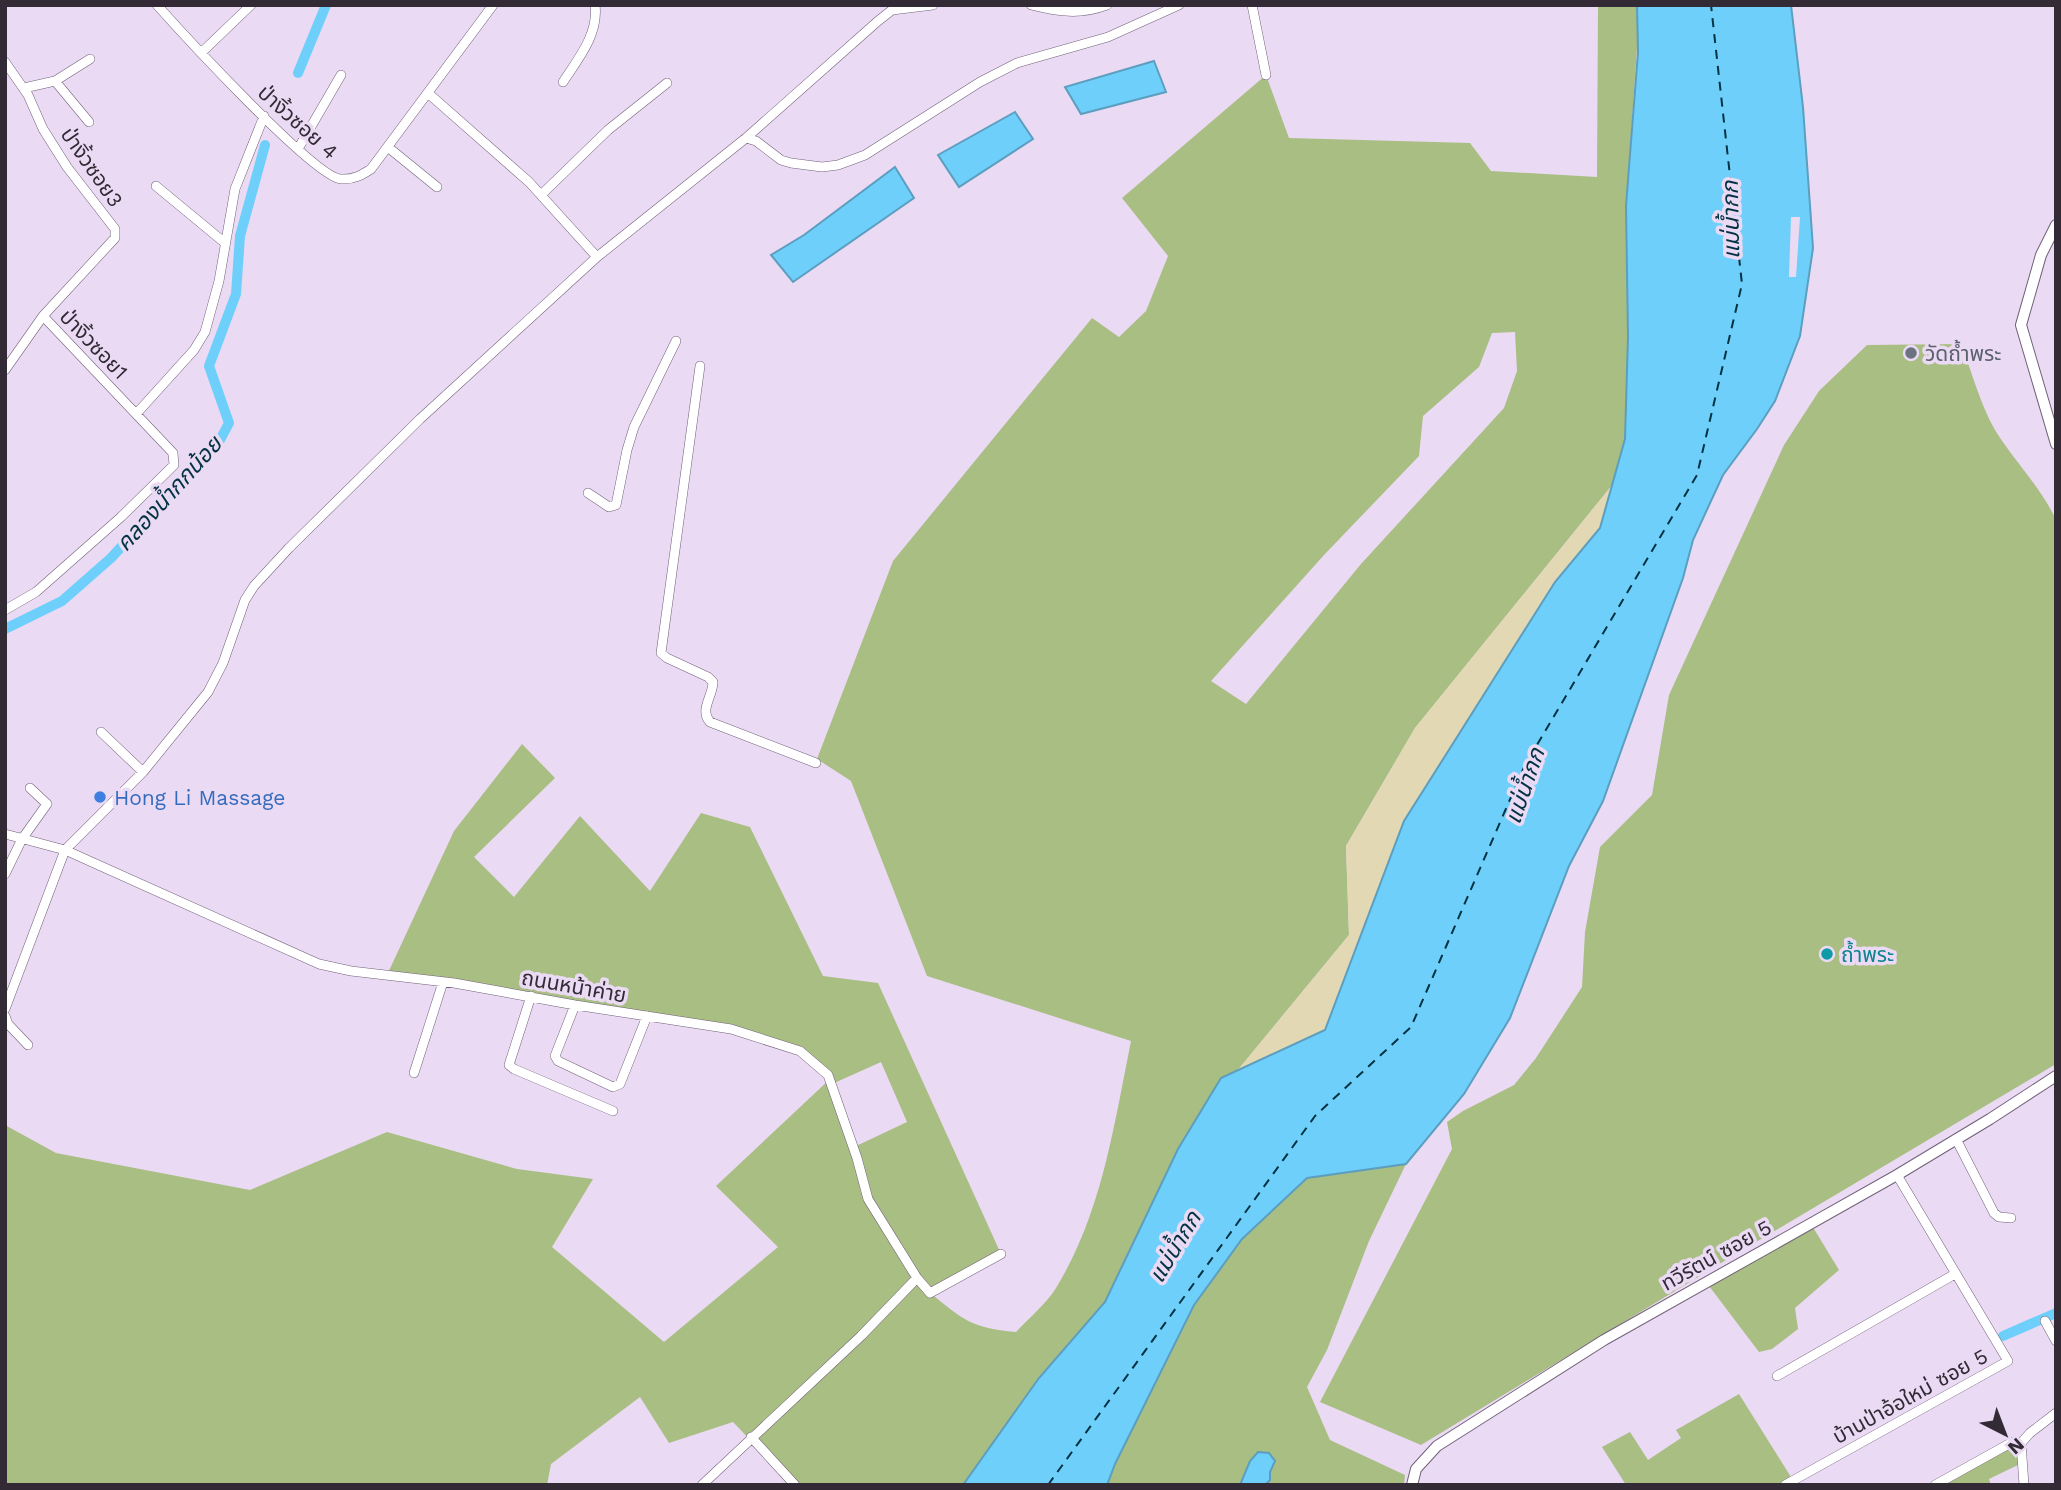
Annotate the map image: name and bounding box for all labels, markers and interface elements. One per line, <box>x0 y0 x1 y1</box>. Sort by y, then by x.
street label: ป่างิ้วซอย 4 <box>253 79 344 164</box>
street label: ป่างิ้วซอย3 <box>56 122 129 212</box>
water label: แม่น้ำกก <box>1714 179 1745 259</box>
street label: ป่างิ้วซอย1 <box>55 303 134 384</box>
place label: วัดถ้ำพระ <box>1925 339 2001 366</box>
marker: วัดถ้ำพระ <box>1903 345 1919 361</box>
water label: คลองน้ำกกน้อย <box>108 428 228 557</box>
water label: แม่น้ำกก <box>1497 743 1551 827</box>
place label: Hong Li Massage <box>114 785 286 810</box>
marker: Hong Li Massage <box>92 789 108 805</box>
place label: ถ้ำพระ <box>1841 940 1894 967</box>
marker: ถ้ำพระ <box>1819 946 1835 962</box>
street label: ถนนหน้าค่าย <box>520 964 628 1008</box>
water label: แม่น้ำกก <box>1141 1204 1207 1287</box>
street label: ทวีรัตน์ ซอย 5 <box>1656 1214 1776 1296</box>
street label: บ้านป่าอ้อใหม่ ซอย 5 <box>1828 1343 1992 1449</box>
north arrow <box>1970 1399 2040 1469</box>
text: N <box>2003 1433 2029 1460</box>

